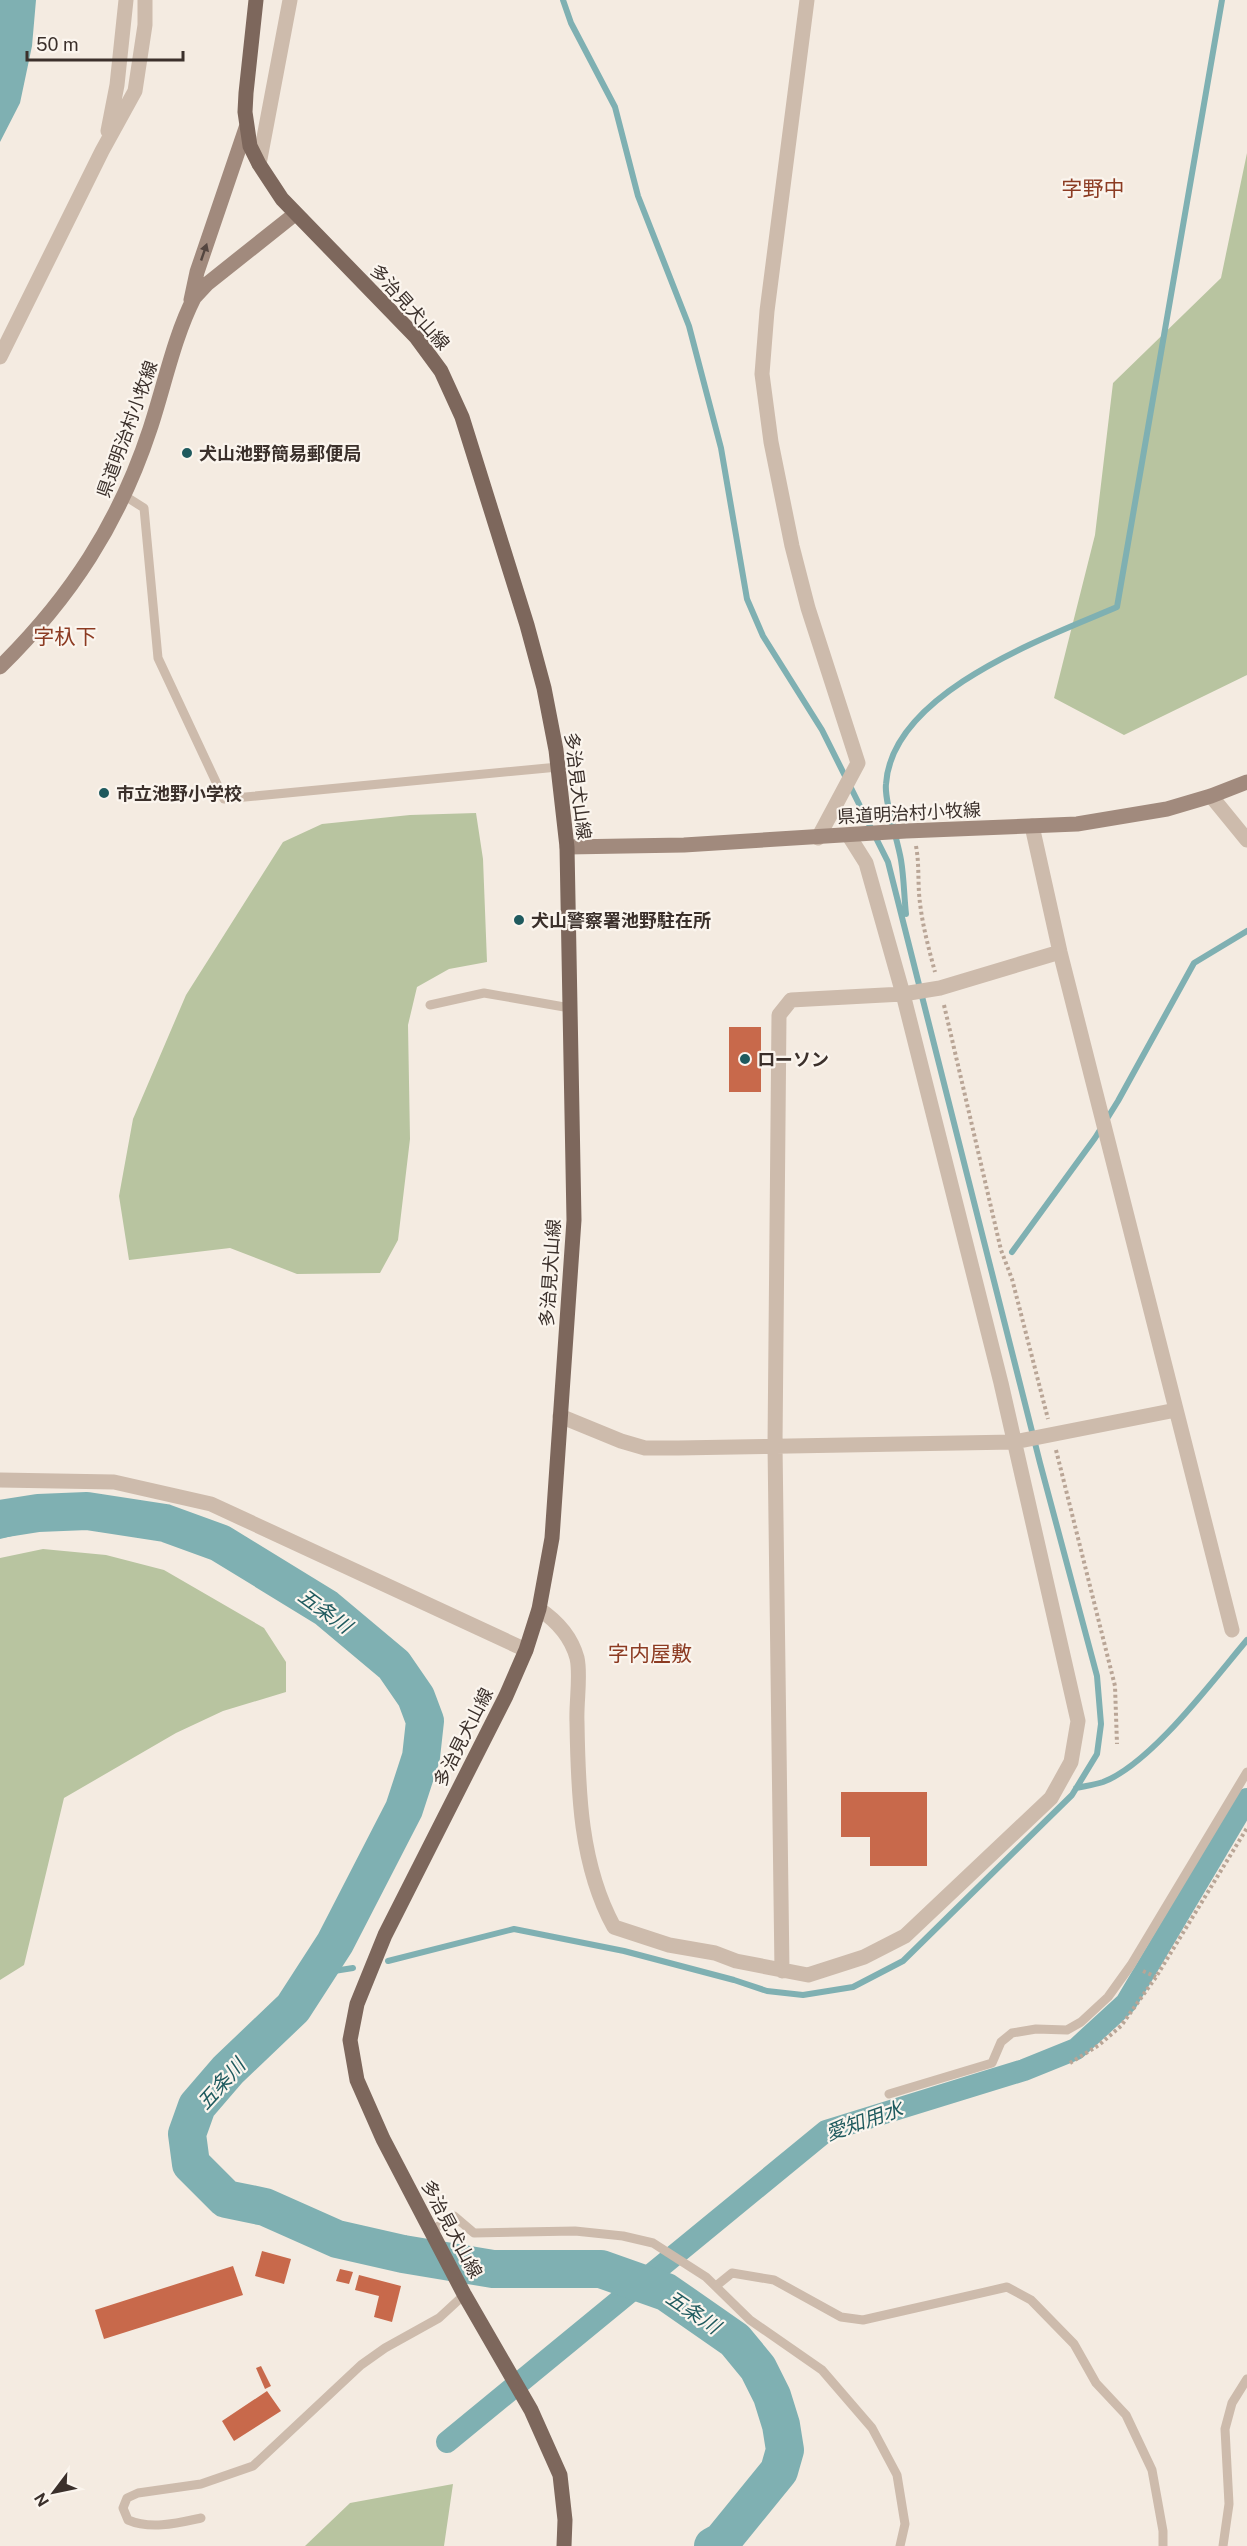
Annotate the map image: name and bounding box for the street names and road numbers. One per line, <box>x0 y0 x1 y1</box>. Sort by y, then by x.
street label: 多治見犬山線 <box>366 260 454 354</box>
street label: 県道明治村小牧線 <box>93 358 161 500</box>
street label: 多治見犬山線 <box>561 731 595 841</box>
street label: 県道明治村小牧線 <box>837 799 981 827</box>
street label: 多治見犬山線 <box>536 1218 564 1328</box>
street label: 多治見犬山線 <box>429 1684 497 1790</box>
street label: 多治見犬山線 <box>417 2176 487 2282</box>

